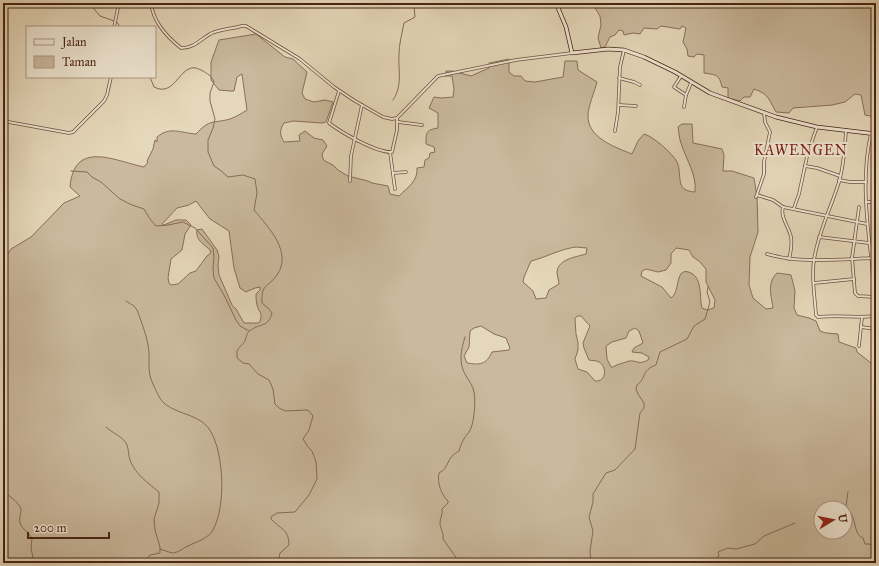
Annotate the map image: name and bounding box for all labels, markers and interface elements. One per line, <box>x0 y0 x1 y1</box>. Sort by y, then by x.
legend <box>26 26 156 78</box>
text: Jalan <box>60 35 87 50</box>
text: Taman <box>62 55 97 69</box>
district label: KAWENGEN <box>754 142 848 159</box>
north arrow <box>813 500 853 540</box>
text: U <box>835 513 850 524</box>
scale bar <box>28 514 109 540</box>
text: 200 m <box>34 521 67 535</box>

